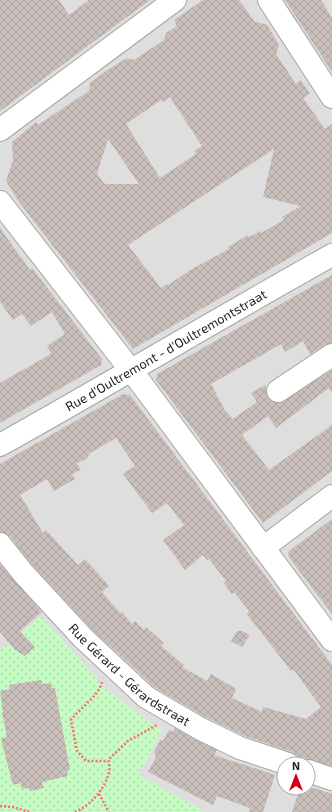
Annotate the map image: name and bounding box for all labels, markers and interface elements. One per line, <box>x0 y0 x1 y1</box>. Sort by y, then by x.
street label: Rue d'Oultremont - d'Oultremontstraat <box>62 286 269 414</box>
street label: Rue Gérard - Gérardstraat <box>66 620 193 729</box>
north arrow <box>276 756 316 796</box>
text: N <box>292 759 300 772</box>

